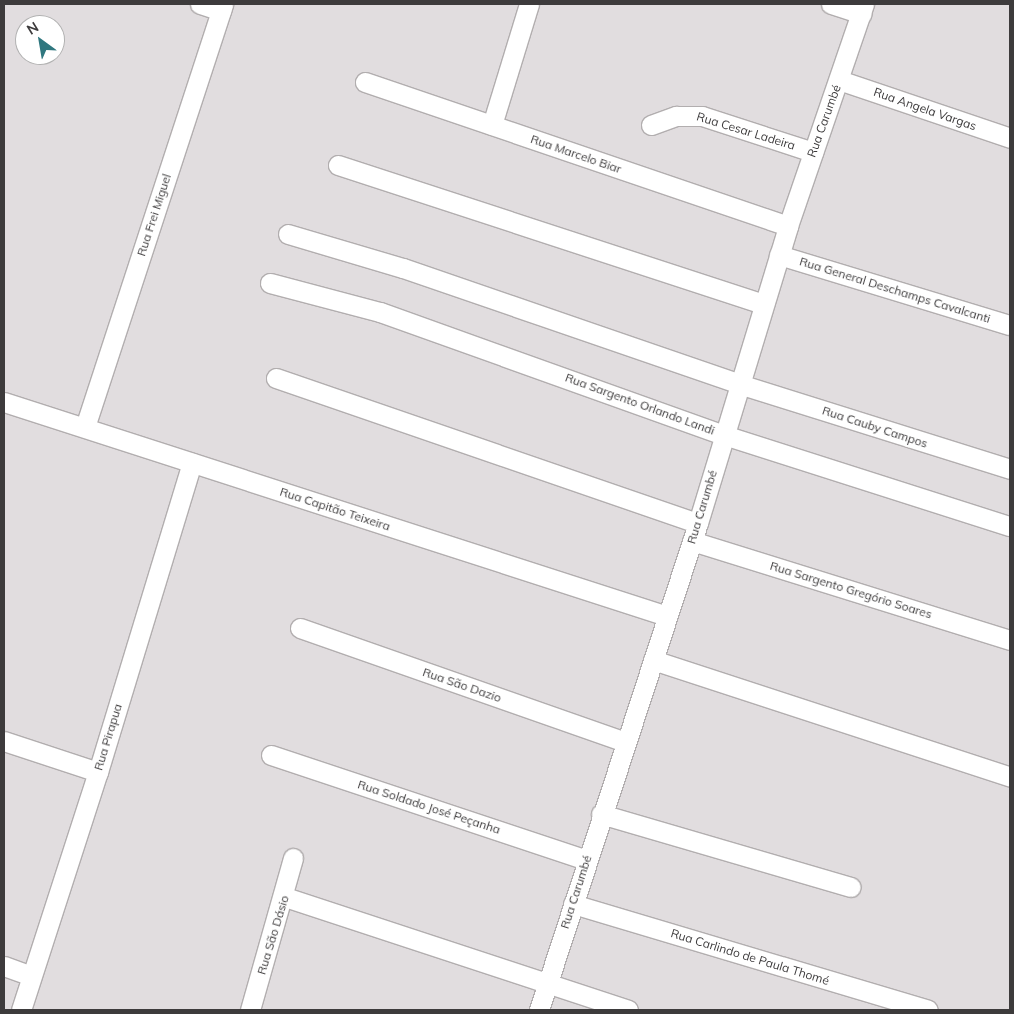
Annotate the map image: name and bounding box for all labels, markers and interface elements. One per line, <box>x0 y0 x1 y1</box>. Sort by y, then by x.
north arrow <box>15 15 65 65</box>
text: N <box>23 18 42 39</box>
street label: Rua Carumbé <box>804 83 844 159</box>
street label: Rua Angela Vargas <box>872 85 978 133</box>
street label: Rua Cesar Ladeira <box>695 109 797 153</box>
street label: Rua Marcelo Biar <box>529 132 623 176</box>
street label: Rua Frei Miguel <box>134 172 174 258</box>
street label: Rua General Deschamps Cavalcanti <box>798 254 992 326</box>
street label: Rua Sargento Orlando Landi <box>563 370 717 438</box>
street label: Rua Cauby Campos <box>820 403 930 451</box>
street label: Rua Carumbé <box>684 468 720 546</box>
street label: Rua Capitão Teixeira <box>278 484 392 534</box>
street label: Rua Sargento Gregório Soares <box>768 558 934 622</box>
street label: Rua São Dazio <box>421 665 503 705</box>
street label: Rua Pirapua <box>91 702 125 772</box>
street label: Rua Soldado José Peçanha <box>356 777 502 837</box>
street label: Rua Carumbé <box>557 853 595 931</box>
street label: Rua São Dásio <box>254 894 292 976</box>
street label: Rua Carlindo de Paula Thomé <box>669 926 831 988</box>

